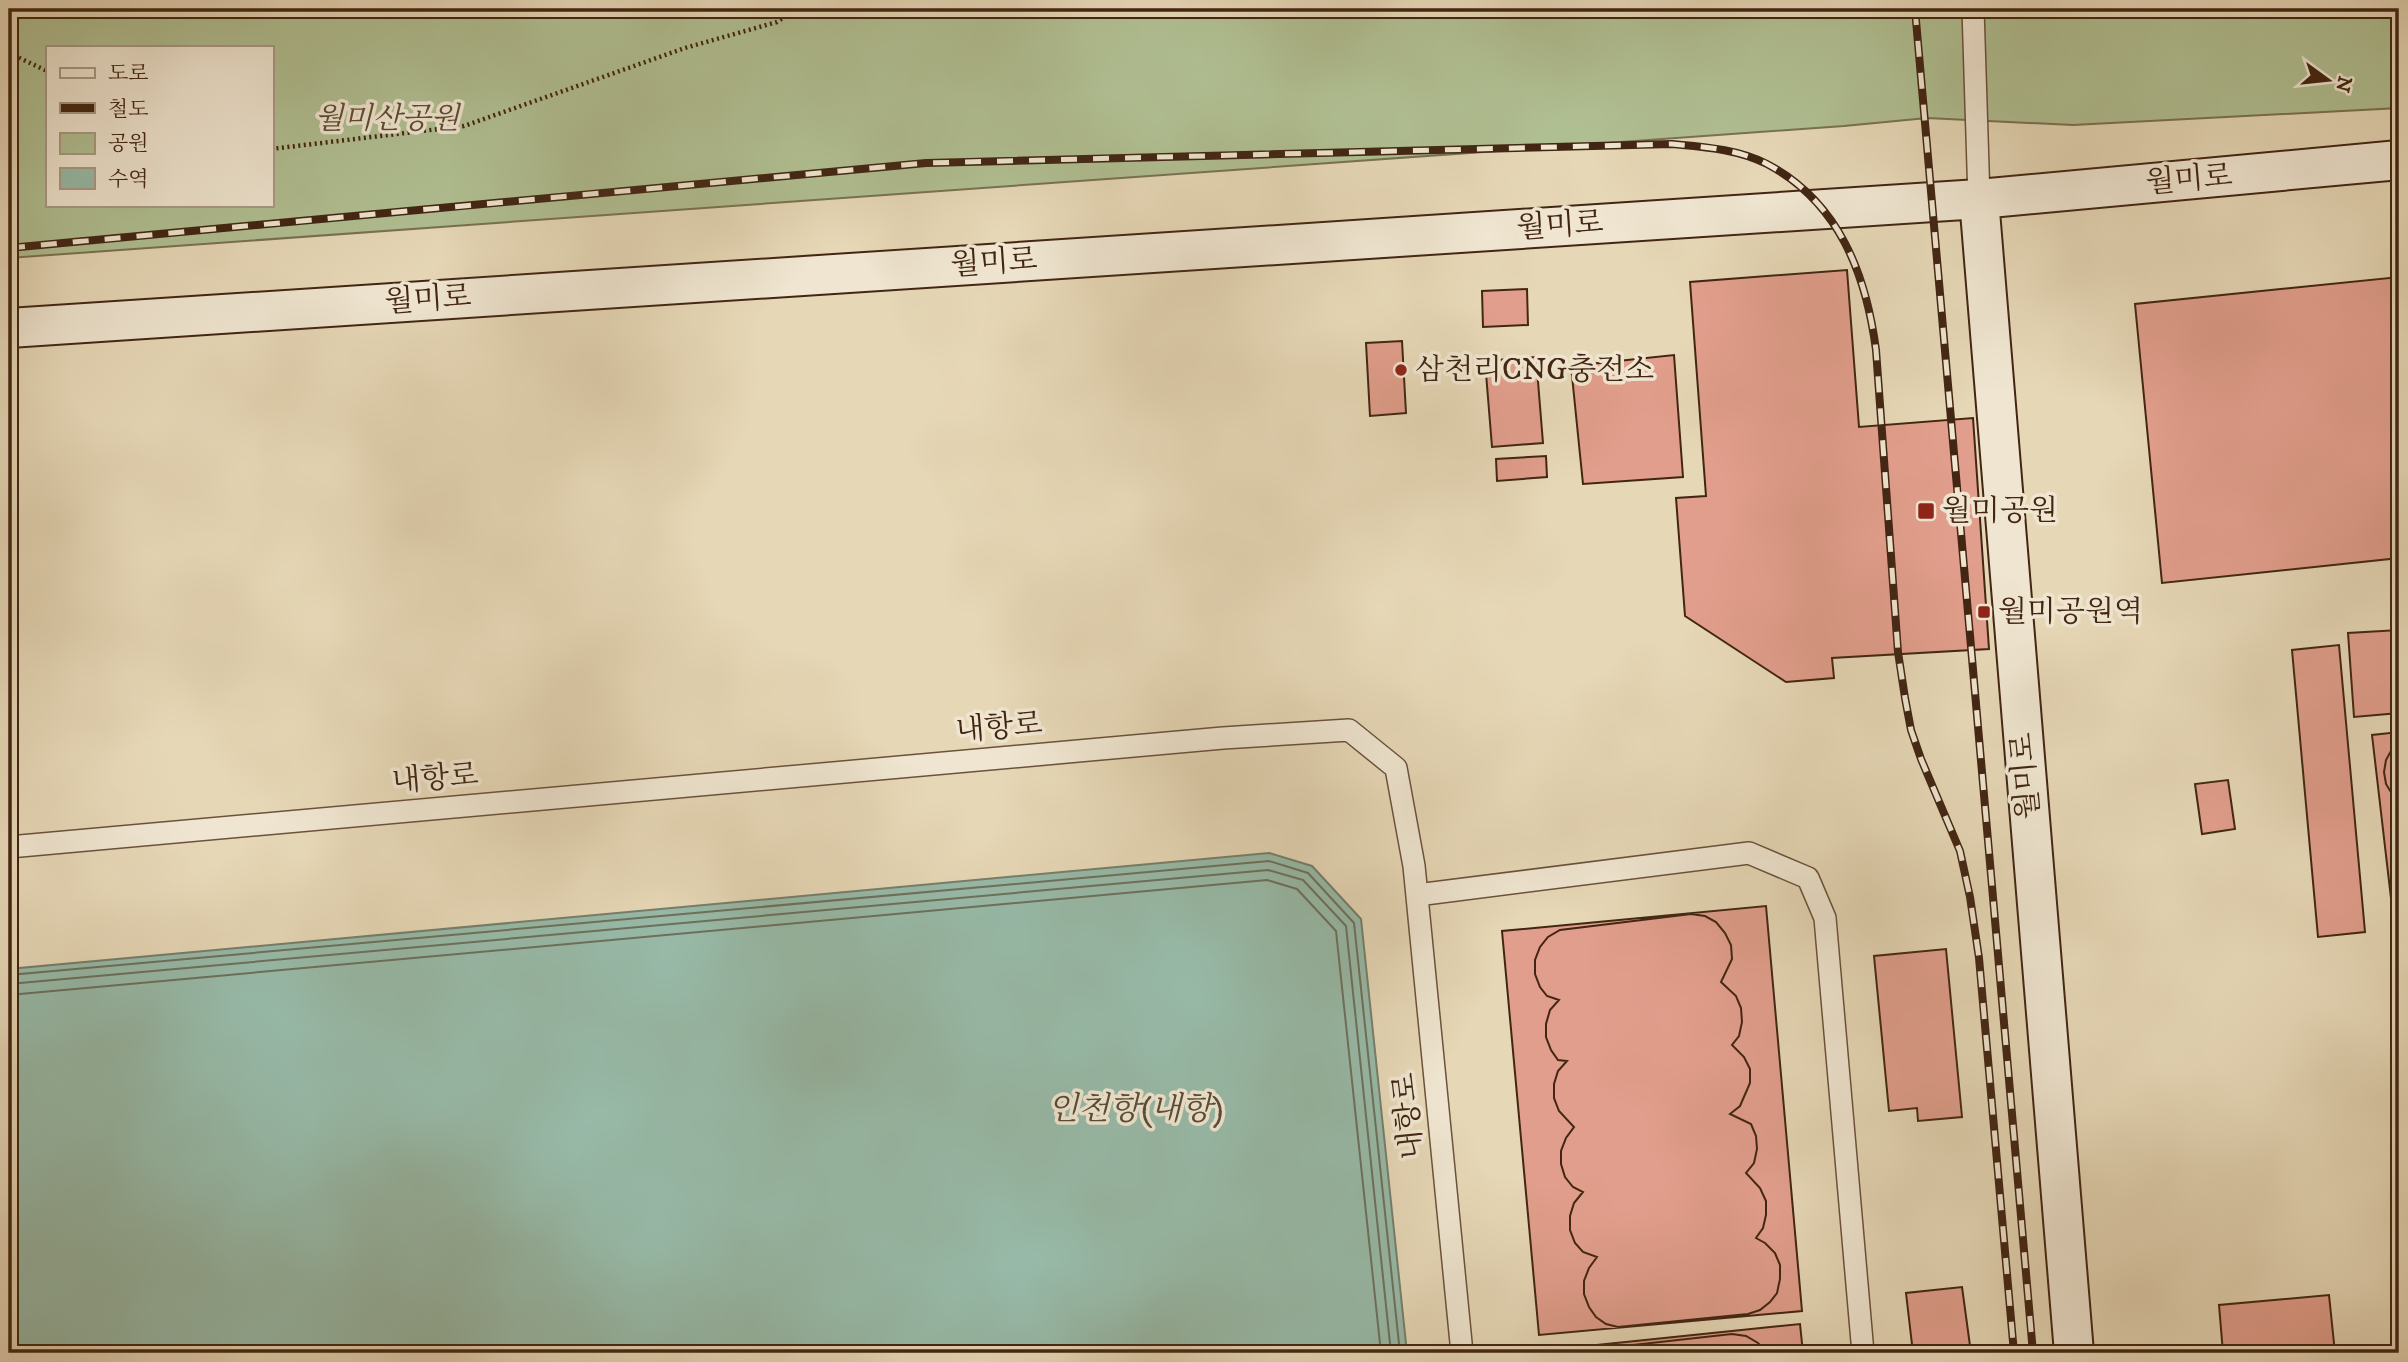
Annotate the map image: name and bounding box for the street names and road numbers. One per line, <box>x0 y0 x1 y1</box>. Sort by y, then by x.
street label: 월미로 <box>2144 158 2234 202</box>
street label: 월미로 <box>1515 205 1605 247</box>
street label: 월미로 <box>949 242 1039 284</box>
street label: 월미로 <box>383 279 473 321</box>
street label: 내항로 <box>954 706 1044 750</box>
street label: 월미로 <box>2004 731 2048 821</box>
street label: 내항로 <box>390 757 480 801</box>
street label: 내항로 <box>1386 1071 1432 1161</box>

